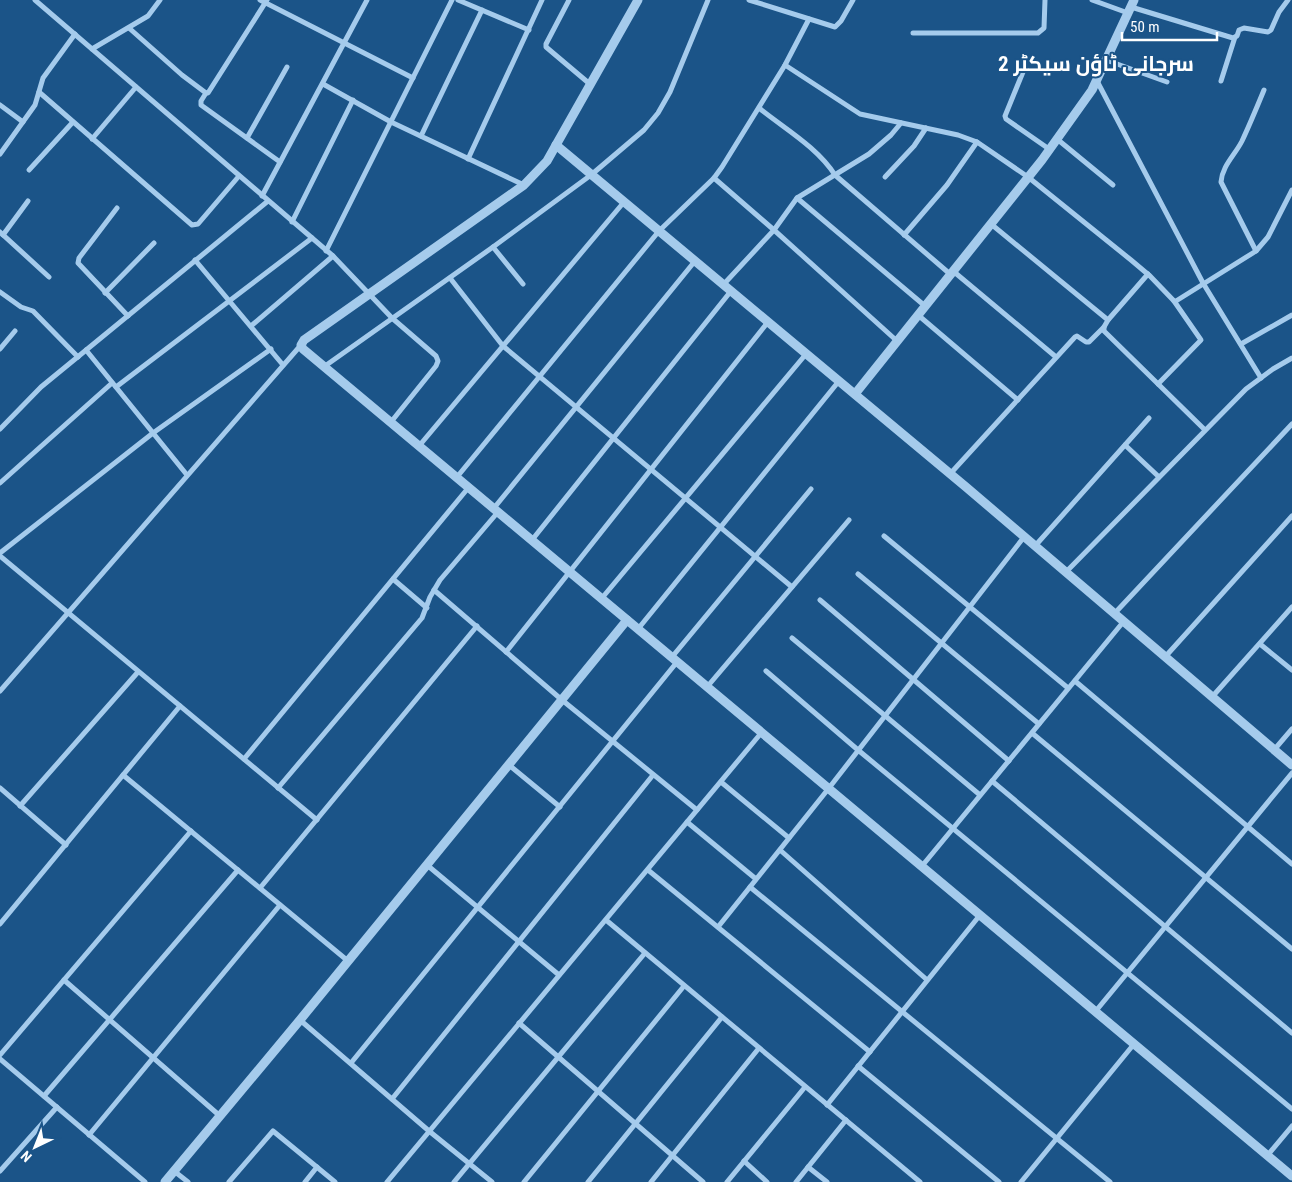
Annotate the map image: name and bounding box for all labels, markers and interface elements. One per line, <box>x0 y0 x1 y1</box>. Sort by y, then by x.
scale bar <box>1122 10 1217 42</box>
text: 50 m <box>1130 18 1160 36</box>
district label: سرجانی ٹاؤن سیکٹر 2 <box>998 52 1194 77</box>
north arrow <box>10 1122 60 1172</box>
text: N <box>18 1148 35 1165</box>

